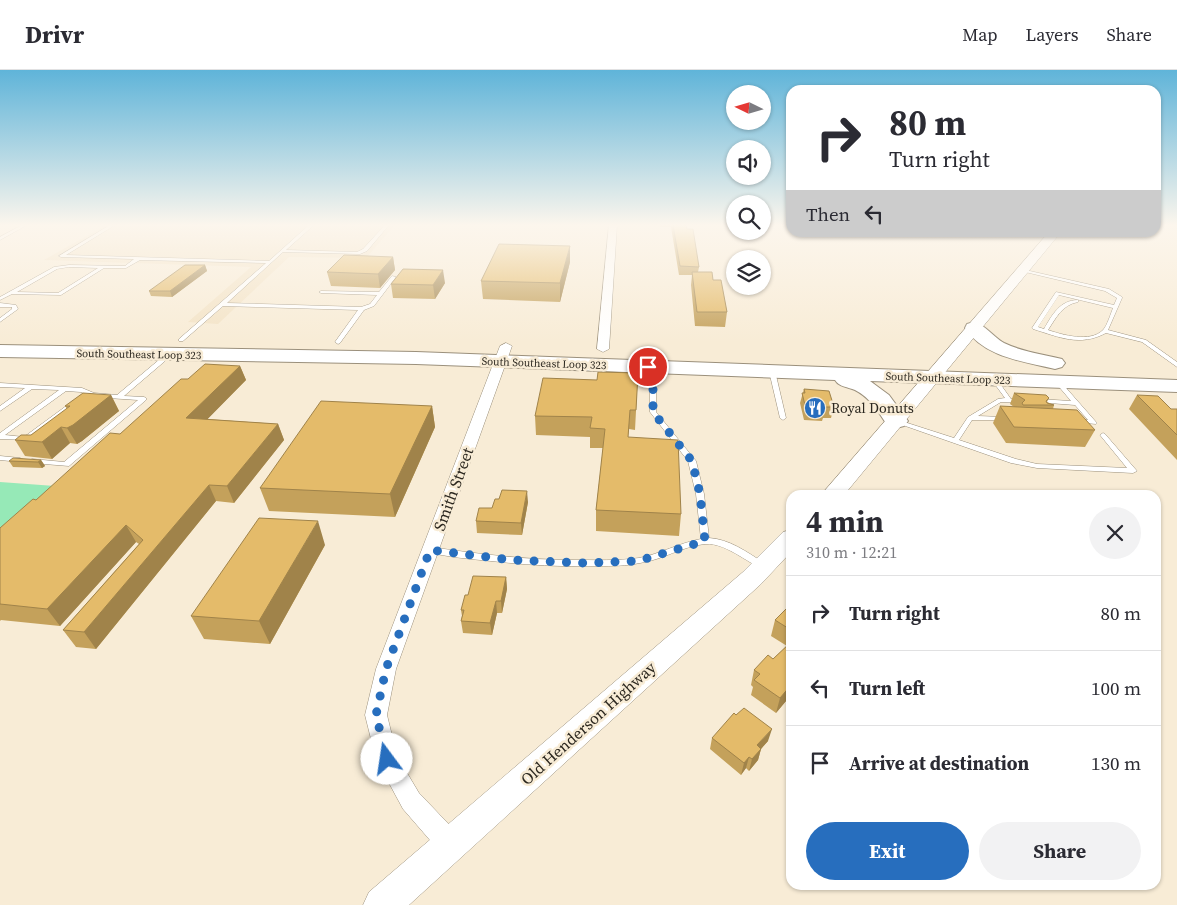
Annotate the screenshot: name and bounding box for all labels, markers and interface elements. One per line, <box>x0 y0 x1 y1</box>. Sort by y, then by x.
text: Drivr <box>25 18 84 51</box>
text: Map <box>962 22 997 47</box>
text: Layers <box>1025 22 1078 47</box>
text: Share <box>1106 22 1152 47</box>
north arrow <box>726 85 771 130</box>
map controls <box>726 85 771 295</box>
text: 80 m <box>889 99 966 147</box>
icon: right <box>806 105 871 170</box>
button: sound <box>726 140 771 185</box>
text: Turn right <box>889 144 990 174</box>
button: search <box>726 195 771 240</box>
icon: left <box>860 200 888 228</box>
text: Then <box>806 201 850 227</box>
button: layers <box>726 250 771 295</box>
street label: South Southeast Loop 323 <box>76 346 202 363</box>
pin <box>627 346 669 388</box>
icon: arrive <box>634 353 662 381</box>
street label: South Southeast Loop 323 <box>481 354 607 373</box>
street label: South Southeast Loop 323 <box>885 369 1011 388</box>
restaurant icon: Royal Donuts <box>803 396 827 420</box>
place label: Royal Donuts <box>831 398 914 418</box>
street label: Smith Street <box>428 443 479 534</box>
text: 4 min <box>806 501 884 542</box>
button: close <box>1089 507 1141 559</box>
text: 310 m · 12:21 <box>806 541 897 563</box>
icon: right <box>806 599 834 627</box>
text: Turn right <box>849 600 940 626</box>
text: 80 m <box>1100 600 1141 626</box>
street label: Old Henderson Highway <box>516 656 661 790</box>
icon: left <box>806 674 834 702</box>
text: Turn left <box>849 675 925 701</box>
text: 100 m <box>1091 675 1141 701</box>
position arrow <box>360 732 412 784</box>
icon: arrive <box>806 749 834 777</box>
text: Arrive at destination <box>849 750 1029 776</box>
text: 130 m <box>1091 750 1141 776</box>
button: Exit <box>806 822 969 880</box>
button: Share <box>979 822 1141 880</box>

